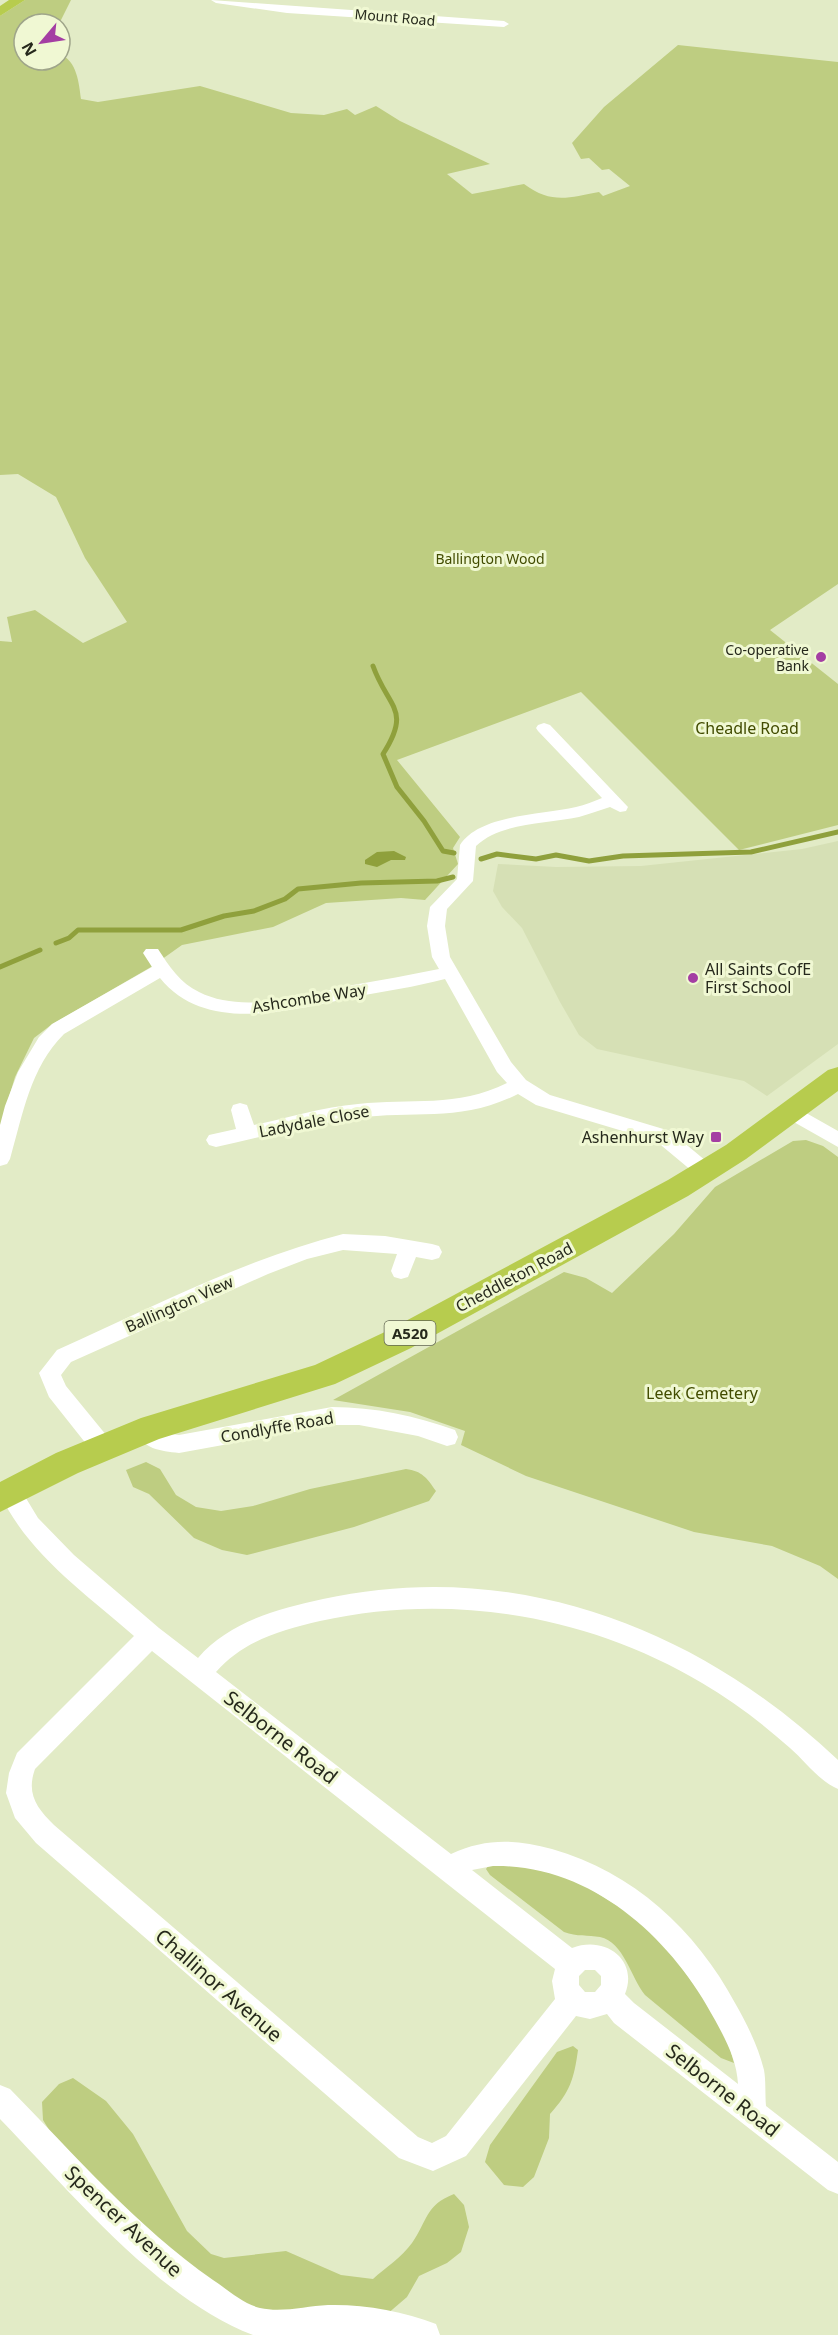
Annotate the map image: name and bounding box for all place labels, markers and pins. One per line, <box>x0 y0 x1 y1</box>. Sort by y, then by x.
place label: Co-operative Bank <box>725 640 810 675</box>
marker: Co-operative Bank <box>814 650 828 664</box>
place label: All Saints CofE First School <box>705 958 811 998</box>
marker: All Saints CofE First School <box>686 971 700 985</box>
place label: Ashenhurst Way <box>582 1126 705 1148</box>
marker: Ashenhurst Way <box>709 1130 723 1144</box>

